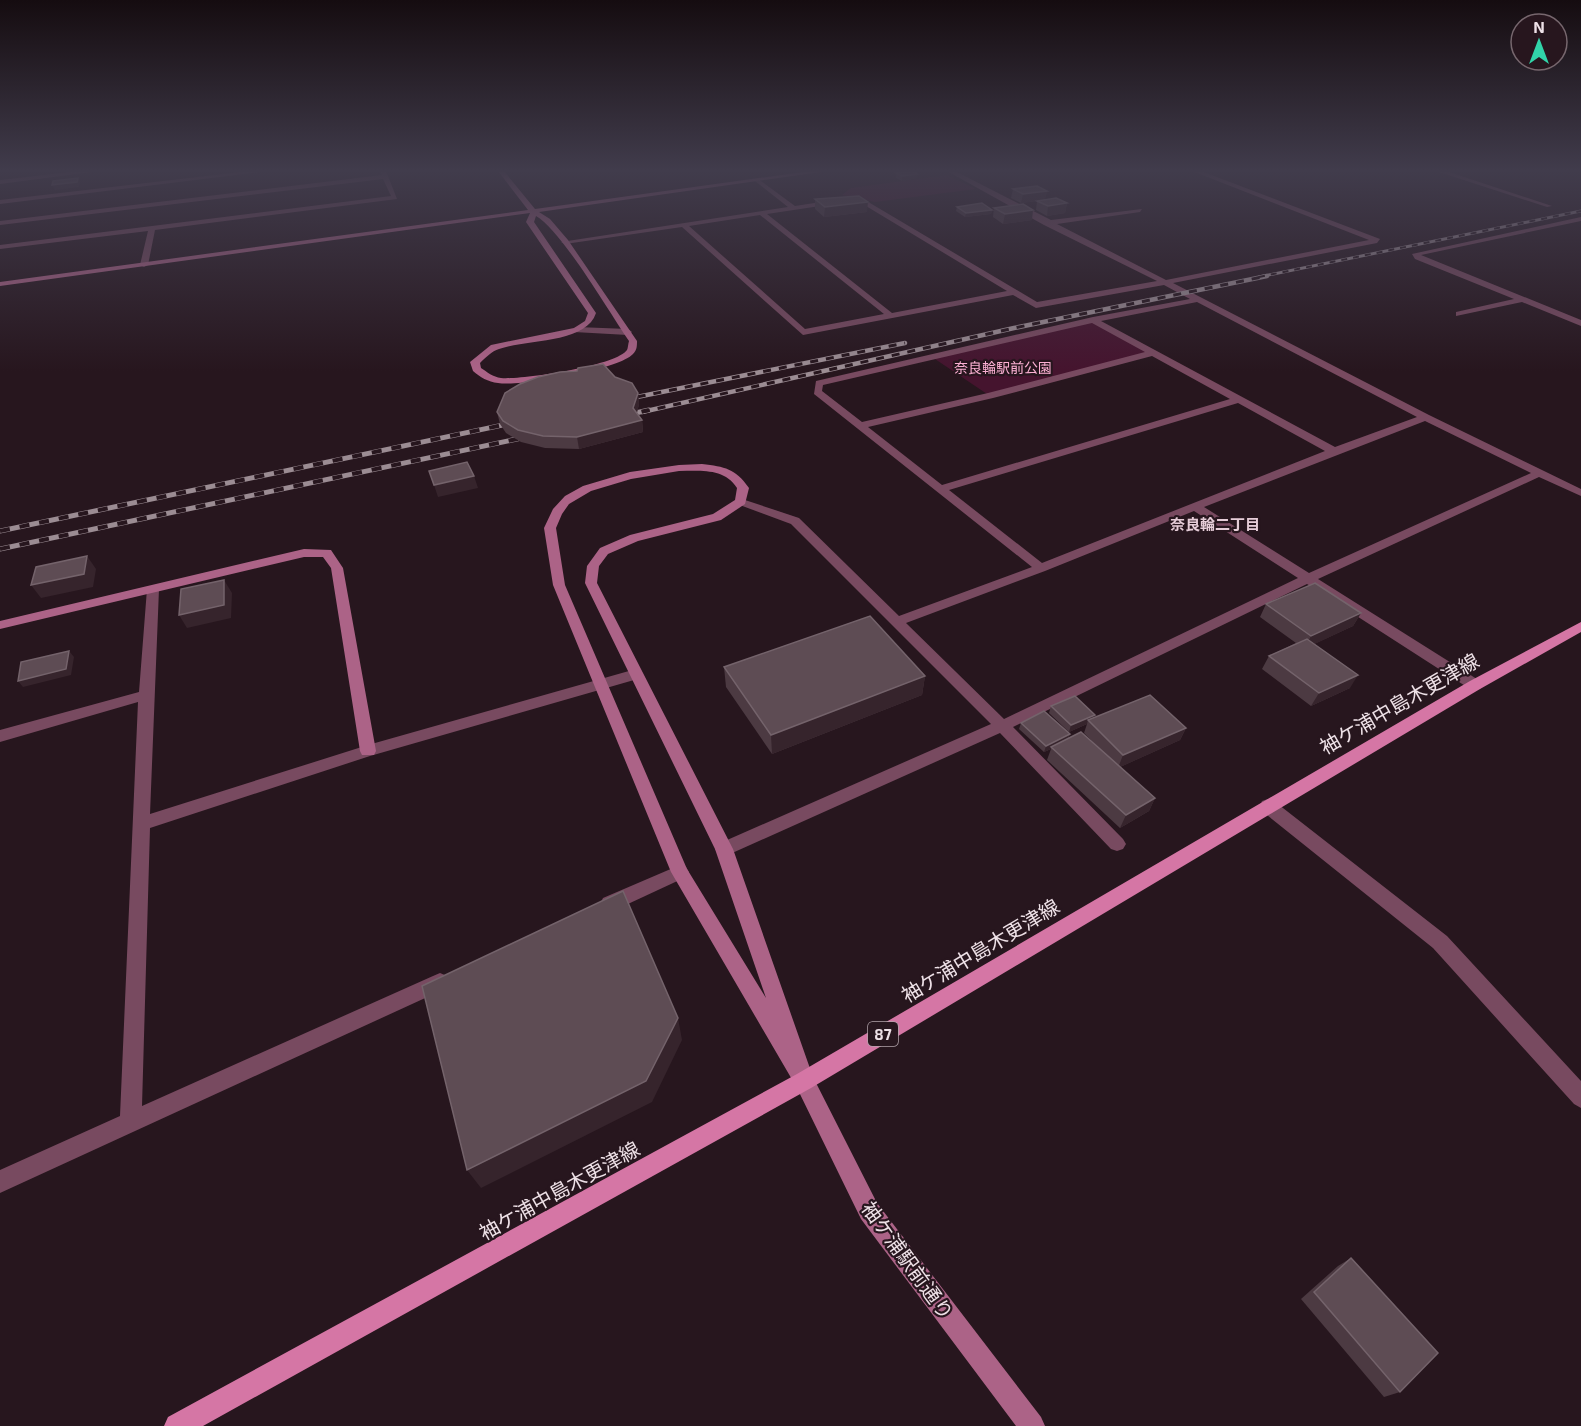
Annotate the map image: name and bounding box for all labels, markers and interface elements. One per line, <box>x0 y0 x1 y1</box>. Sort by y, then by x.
north arrow <box>1509 12 1569 72</box>
text: N <box>1533 17 1545 36</box>
park label: 奈良輪駅前公園 <box>954 359 1052 376</box>
district label: 奈良輪二丁目 <box>1170 515 1260 533</box>
street label: 袖ケ浦中島木更津線 <box>1315 648 1483 758</box>
street label: 袖ケ浦中島木更津線 <box>897 893 1063 1007</box>
road number: 87 <box>868 1022 898 1046</box>
street label: 袖ケ浦中島木更津線 <box>474 1136 644 1244</box>
street label: 袖ケ浦駅前通り <box>857 1196 959 1324</box>

